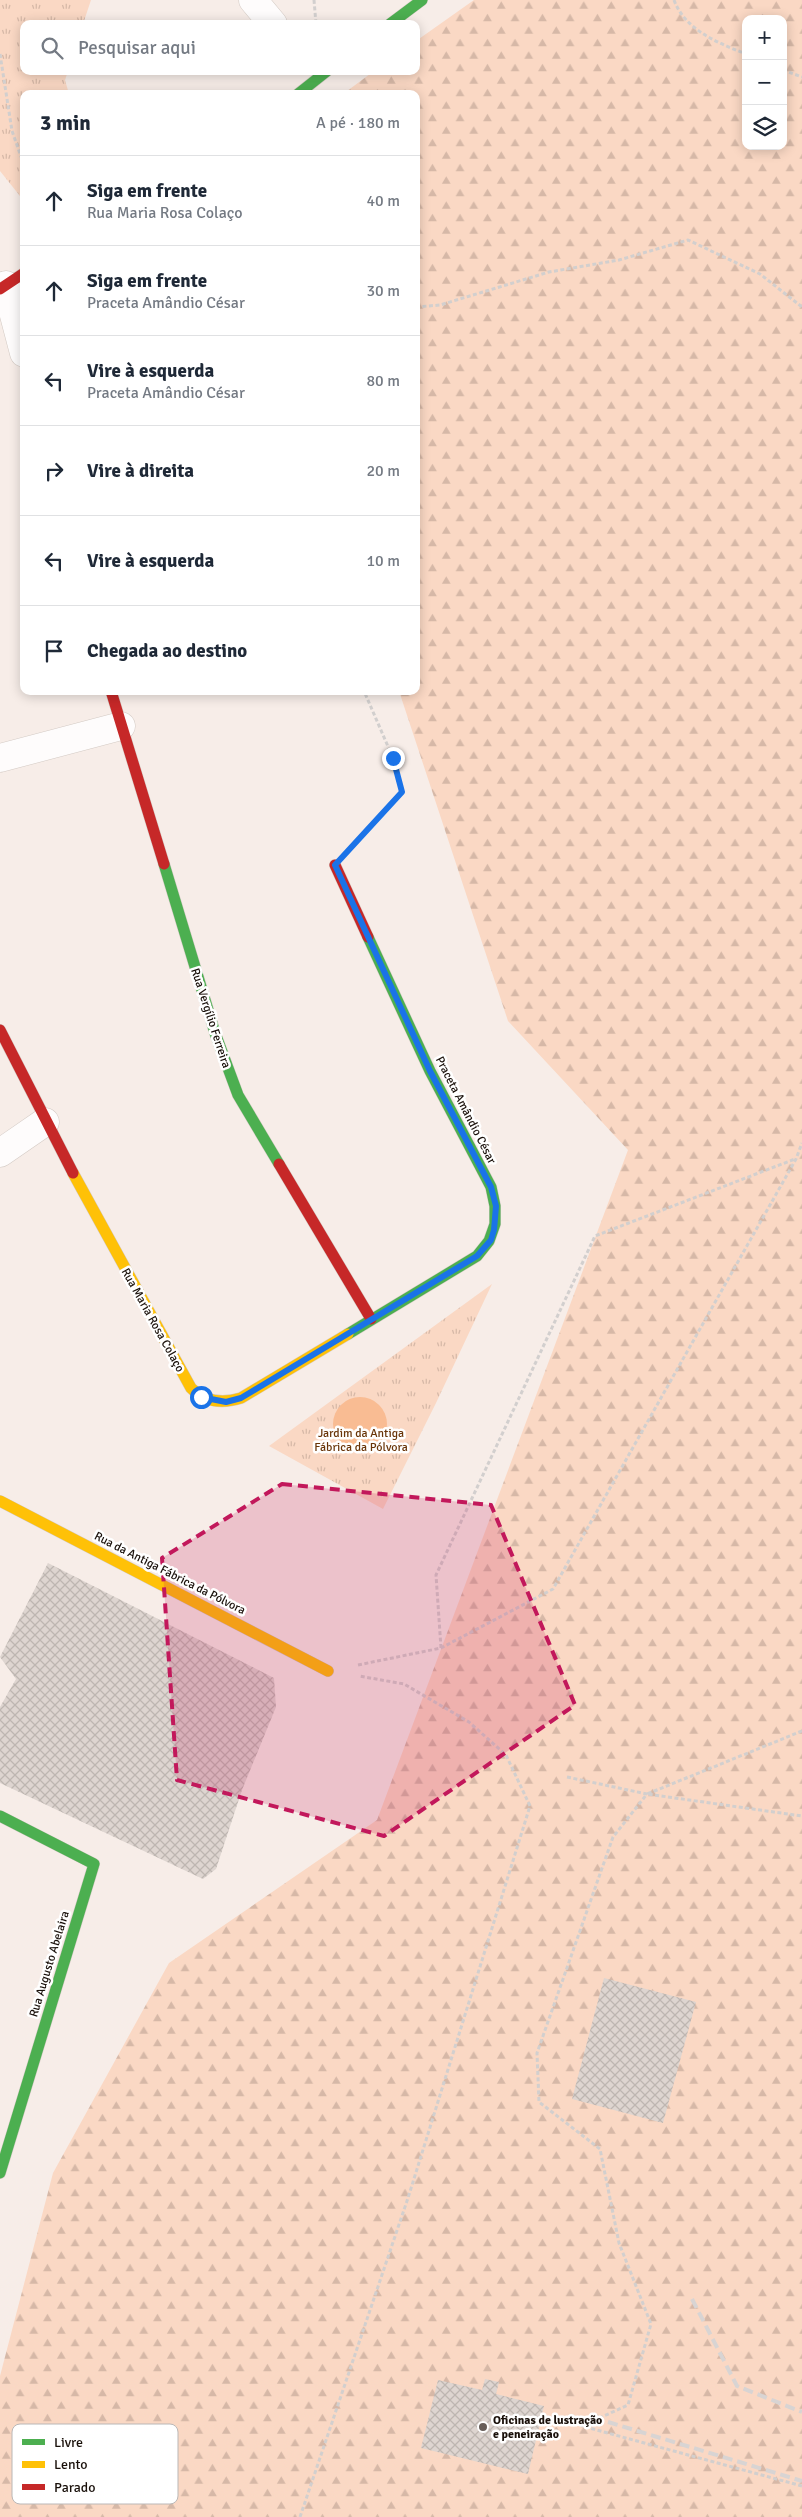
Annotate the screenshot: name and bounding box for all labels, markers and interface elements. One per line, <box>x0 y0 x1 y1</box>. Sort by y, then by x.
map controls <box>742 15 787 150</box>
button: + <box>742 15 787 60</box>
search box <box>20 20 420 75</box>
icon: search <box>38 34 66 62</box>
text: Pesquisar aqui <box>78 36 196 60</box>
button: − <box>742 60 787 105</box>
button: layers <box>742 105 787 150</box>
text: 3 min <box>40 110 91 136</box>
text: A pé · 180 m <box>316 113 400 133</box>
text: Siga em frente <box>87 179 207 203</box>
icon: ahead <box>40 187 68 215</box>
text: 40 m <box>366 191 400 211</box>
text: Rua Maria Rosa Colaço <box>87 203 243 223</box>
text: Siga em frente <box>87 269 207 293</box>
icon: ahead <box>40 277 68 305</box>
text: 30 m <box>366 281 400 301</box>
text: Praceta Amândio César <box>87 293 245 313</box>
text: Vire à esquerda <box>87 359 214 383</box>
icon: left <box>40 367 68 395</box>
text: 80 m <box>366 371 400 391</box>
text: Praceta Amândio César <box>87 383 245 403</box>
icon: right <box>40 457 68 485</box>
text: Vire à direita <box>87 459 194 483</box>
text: 20 m <box>366 461 400 481</box>
icon: left <box>40 547 68 575</box>
text: Vire à esquerda <box>87 549 214 573</box>
text: 10 m <box>366 551 400 571</box>
icon: arrive <box>40 637 68 665</box>
text: Chegada ao destino <box>87 639 247 663</box>
route end <box>382 747 405 770</box>
street label: Rua Vergílio Ferreira <box>187 966 234 1070</box>
street label: Praceta Amândio César <box>432 1054 499 1167</box>
street label: Rua Maria Rosa Colaço <box>118 1266 187 1375</box>
route start <box>190 1386 213 1409</box>
park label: Jardim da Antiga Fábrica da Pólvora <box>314 1426 408 1455</box>
street label: Rua da Antiga Fábrica da Pólvora <box>92 1529 248 1618</box>
street label: Rua Augusto Abelaira <box>26 1909 73 2019</box>
place label: Oficinas de lustração e peneiração <box>493 2413 602 2442</box>
marker: Oficinas de lustração e peneiração <box>477 2421 489 2433</box>
legend <box>12 2424 178 2504</box>
text: Livre <box>54 2434 83 2451</box>
text: Lento <box>54 2456 88 2473</box>
text: Parado <box>54 2479 96 2496</box>

